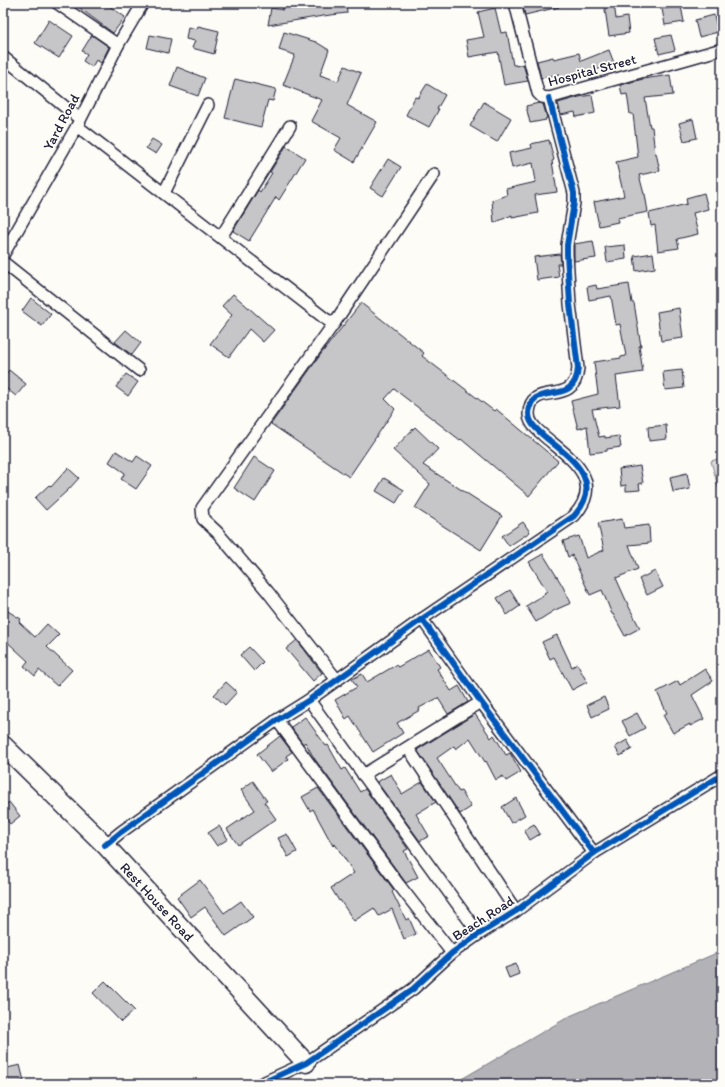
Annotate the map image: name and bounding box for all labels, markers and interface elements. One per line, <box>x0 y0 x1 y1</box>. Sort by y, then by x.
street label: Hospital Street <box>546 51 638 90</box>
street label: Yard Road <box>40 91 83 153</box>
street label: Rest House Road <box>116 859 198 945</box>
street label: Beach Road <box>449 892 518 945</box>

